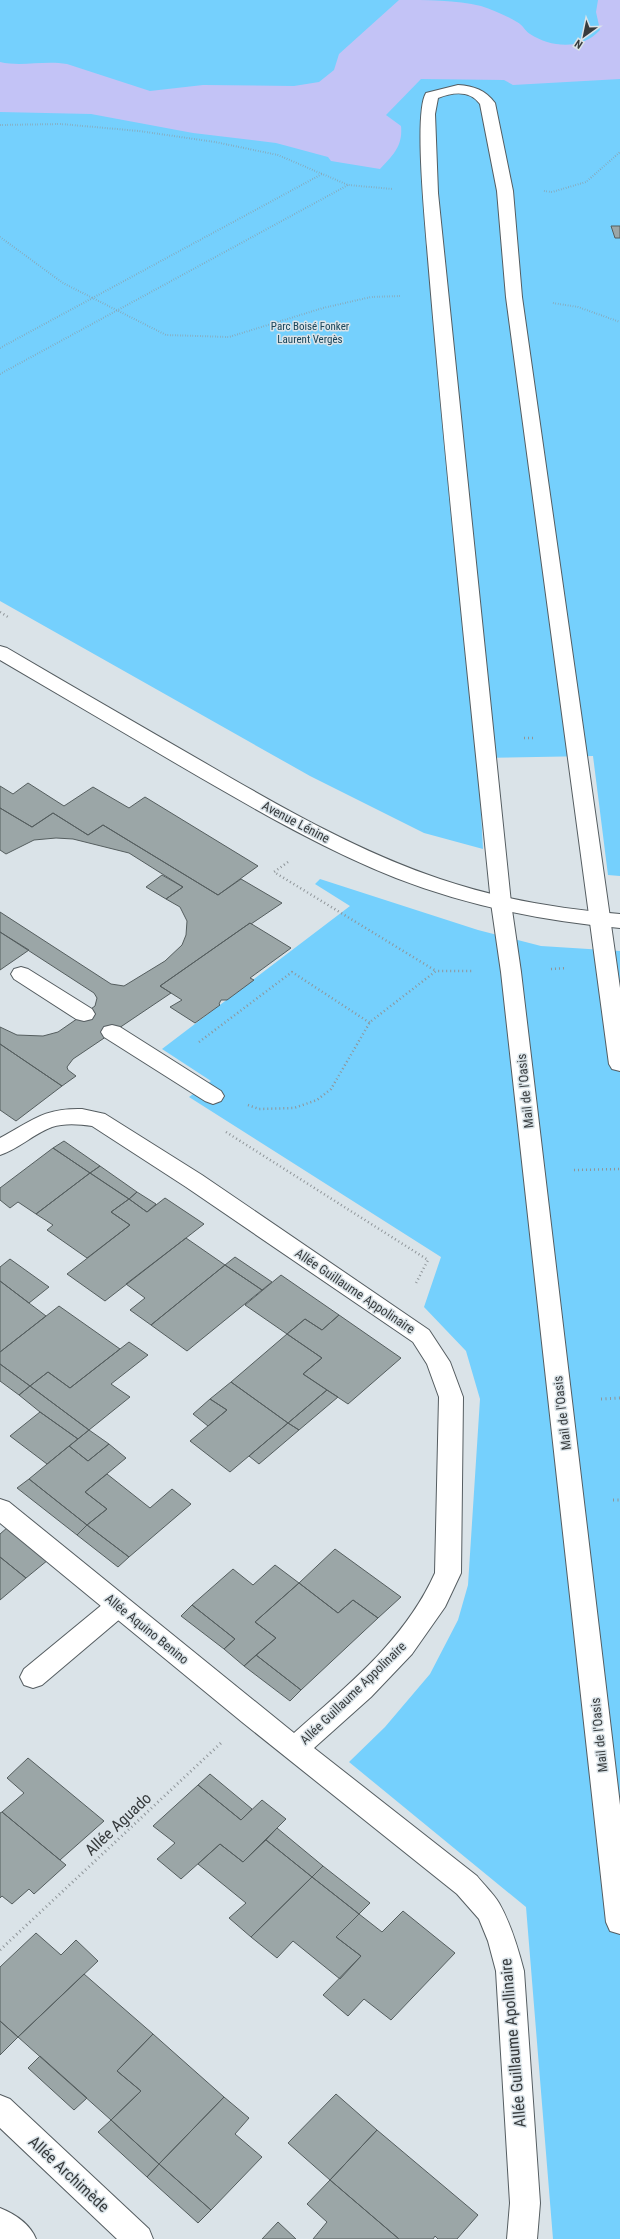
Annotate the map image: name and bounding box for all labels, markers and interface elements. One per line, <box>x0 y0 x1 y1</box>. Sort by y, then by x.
north arrow <box>564 16 604 56</box>
text: N <box>572 37 585 51</box>
park label: Parc Boisé Fonker Laurent Vergès <box>271 320 350 346</box>
street label: Avenue Lénine <box>260 798 332 846</box>
street label: Mail de l'Oasis <box>514 1053 536 1129</box>
street label: Allée Guillaume Appolinaire <box>292 1245 418 1337</box>
street label: Mail de l'Oasis <box>550 1375 574 1451</box>
street label: Allée Aquino Benino <box>102 1591 192 1667</box>
street label: Allée Guillaume Appolinaire <box>297 1639 409 1747</box>
street label: Mail de l'Oasis <box>588 1697 610 1773</box>
street label: Allée Aguado <box>81 1788 155 1860</box>
street label: Allée Guillaume Apollinaire <box>496 1958 530 2128</box>
street label: Allée Archimède <box>25 2132 113 2216</box>

